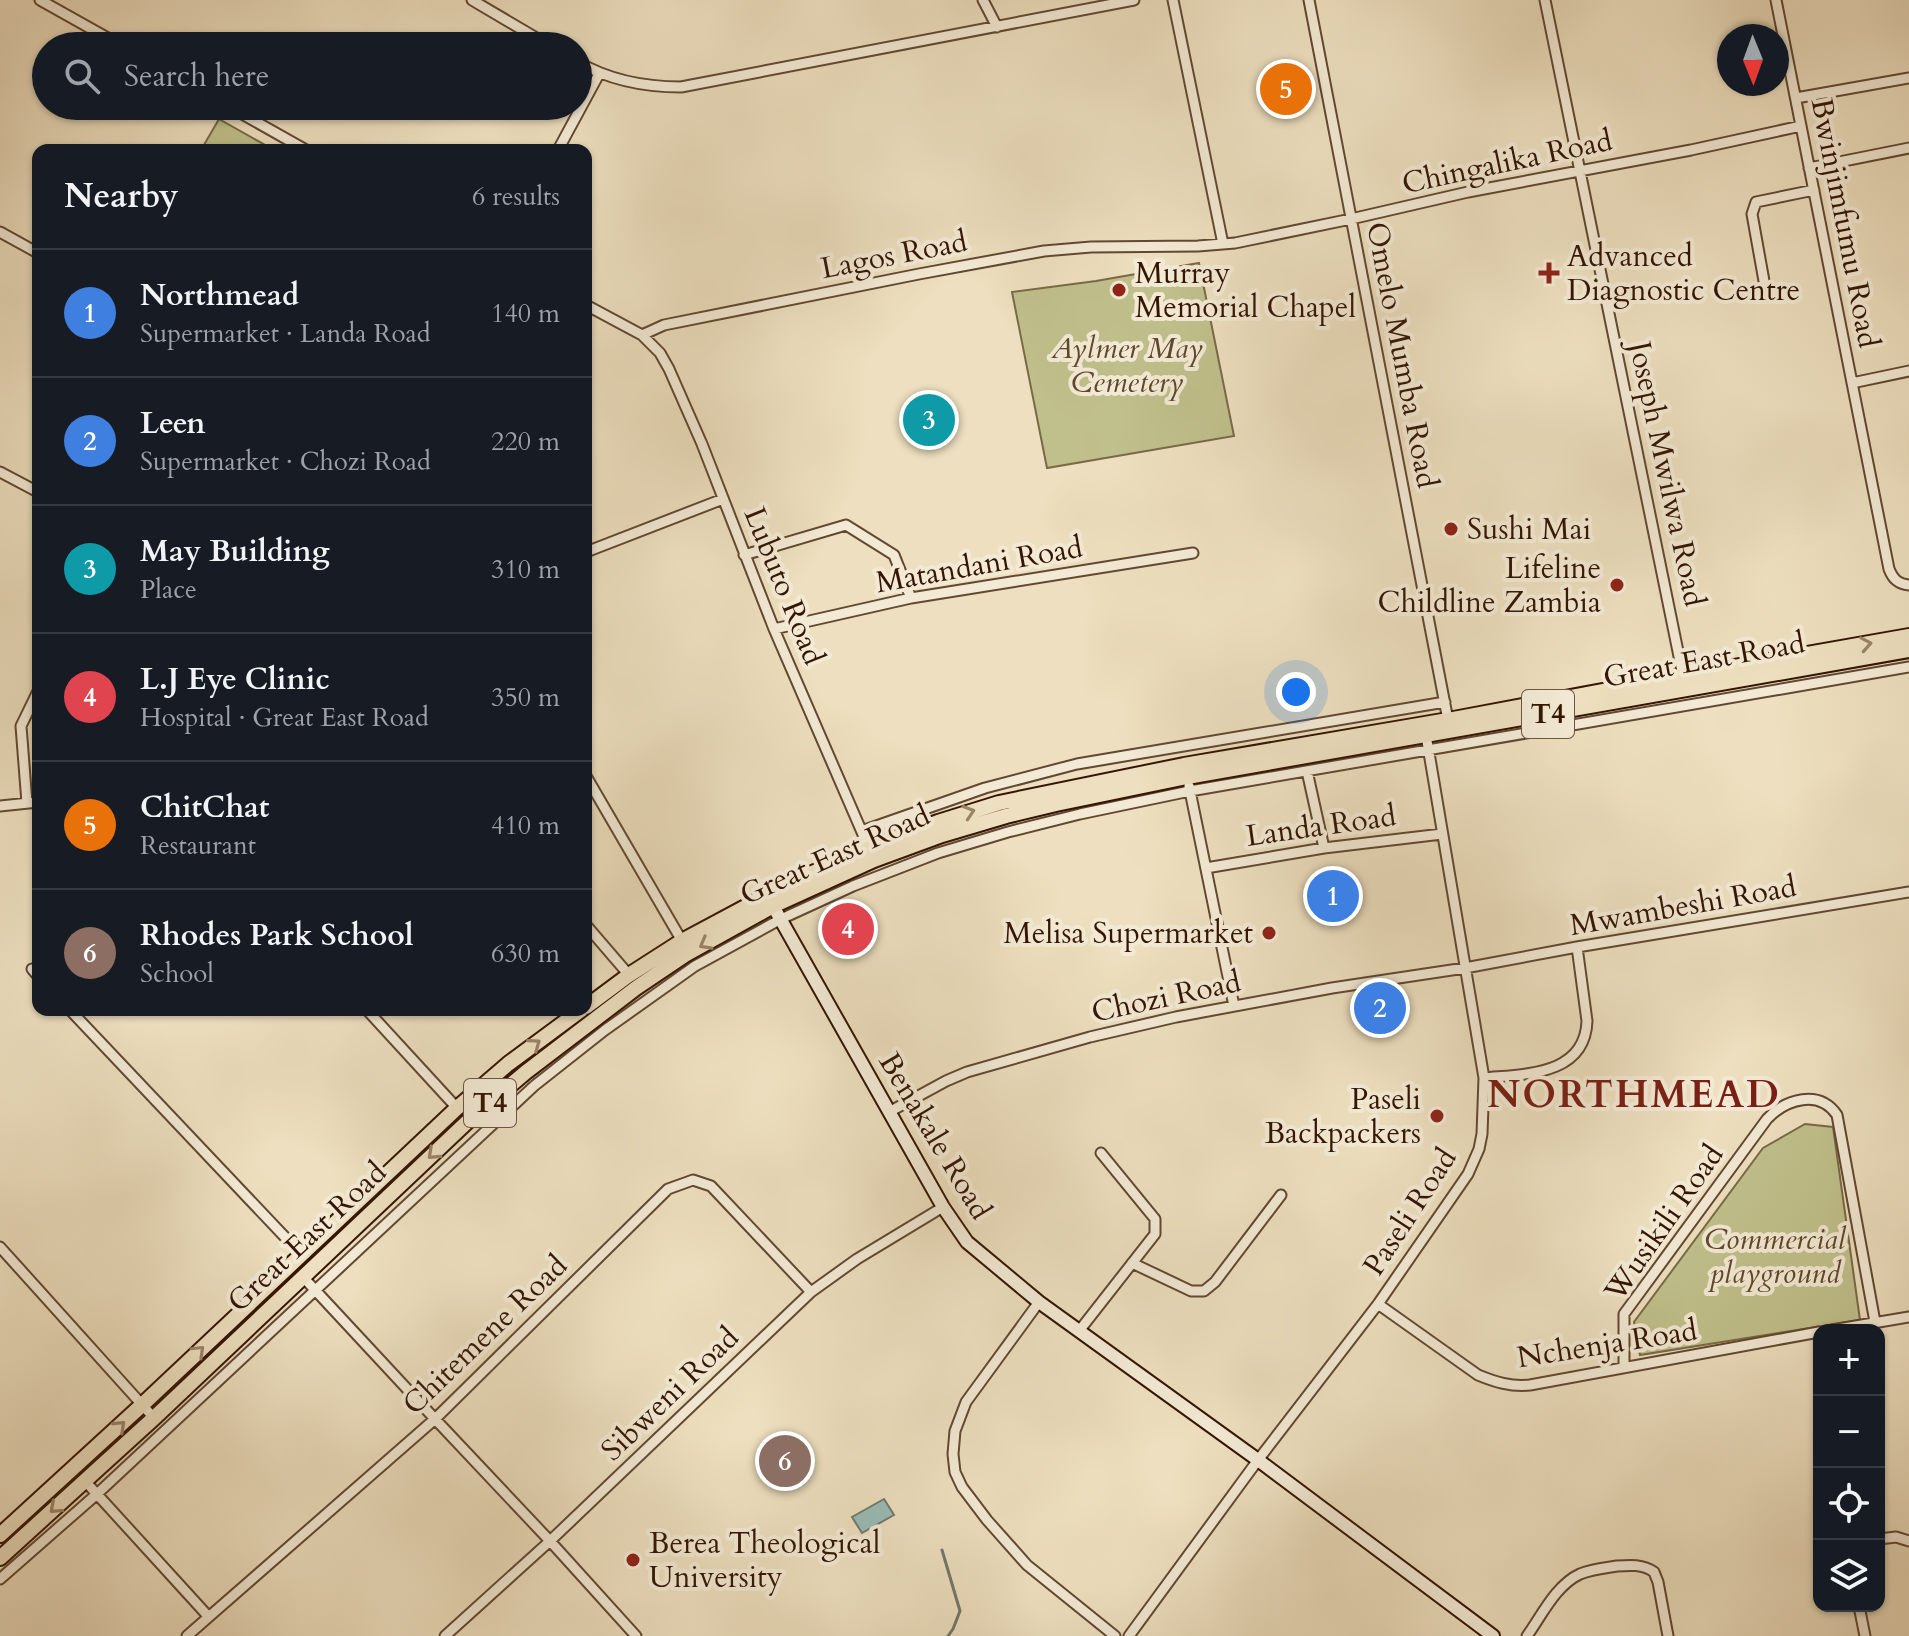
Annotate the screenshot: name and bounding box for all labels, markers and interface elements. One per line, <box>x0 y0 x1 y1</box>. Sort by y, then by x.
north arrow <box>1717 24 1789 96</box>
search box <box>32 32 592 120</box>
icon: search <box>60 54 104 98</box>
text: Search here <box>124 56 269 97</box>
pin: 5 <box>1260 59 1312 119</box>
street label: Bwinjimfumu Road <box>1801 95 1889 351</box>
street label: Chingalika Road <box>1398 120 1616 204</box>
text: Nearby <box>64 173 179 219</box>
text: 6 results <box>472 179 560 214</box>
street label: Omelo Mumba Road <box>1356 219 1448 491</box>
street label: Lagos Road <box>817 221 971 289</box>
place label: Advanced Diagnostic Centre <box>1567 236 1800 311</box>
place label: Murray Memorial Chapel <box>1135 253 1356 328</box>
marker: Advanced Diagnostic Centre <box>1538 262 1560 284</box>
text: Northmead <box>140 275 299 316</box>
marker: Murray Memorial Chapel <box>1110 281 1128 299</box>
text: 1 <box>83 296 97 331</box>
text: 140 m <box>491 296 560 331</box>
text: Supermarket · Landa Road <box>140 316 431 351</box>
park label: Aylmer May Cemetery <box>1050 328 1203 403</box>
street label: Joseph Mwilwa Road <box>1618 334 1715 610</box>
pin: 3 <box>903 390 955 450</box>
text: Leen <box>140 403 205 444</box>
text: 2 <box>83 424 97 459</box>
text: 220 m <box>491 424 560 459</box>
text: Supermarket · Chozi Road <box>140 444 431 479</box>
street label: Lubuto Road <box>734 501 834 671</box>
place label: Sushi Mai <box>1467 509 1591 550</box>
marker: Sushi Mai <box>1442 520 1460 538</box>
street label: Matandani Road <box>872 527 1086 603</box>
text: May Building <box>140 531 330 572</box>
place label: Lifeline Childline Zambia <box>1378 548 1601 623</box>
text: 3 <box>83 552 97 587</box>
text: 310 m <box>491 552 560 587</box>
text: Place <box>140 572 197 607</box>
marker: Lifeline Childline Zambia <box>1608 576 1626 594</box>
street label: Great East Road <box>1600 622 1808 698</box>
one-way arrow <box>1859 636 1873 653</box>
text: L.J Eye Clinic <box>140 659 330 700</box>
your location <box>1276 672 1316 712</box>
text: 4 <box>83 680 97 715</box>
text: 350 m <box>491 680 560 715</box>
road number: T4 <box>1522 690 1574 738</box>
text: Hospital · Great East Road <box>140 700 429 735</box>
text: ChitChat <box>140 787 269 828</box>
street label: Great East Road <box>734 795 936 915</box>
street label: Landa Road <box>1243 795 1399 857</box>
one-way arrow <box>962 805 976 821</box>
text: 5 <box>83 808 97 843</box>
text: 410 m <box>491 808 560 843</box>
text: Restaurant <box>140 828 256 863</box>
pin: 1 <box>1307 866 1359 926</box>
street label: Mwambeshi Road <box>1567 866 1799 946</box>
pin: 4 <box>822 899 874 959</box>
place label: Melisa Supermarket <box>1004 913 1254 954</box>
text: Rhodes Park School <box>140 915 414 956</box>
marker: Melisa Supermarket <box>1260 924 1278 942</box>
one-way arrow <box>699 934 714 950</box>
text: 6 <box>83 936 97 971</box>
text: 630 m <box>491 936 560 971</box>
text: School <box>140 956 214 991</box>
street label: Chozi Road <box>1088 961 1244 1033</box>
pin: 2 <box>1354 978 1406 1038</box>
one-way arrow <box>527 1039 541 1054</box>
street label: Benakale Road <box>869 1045 1001 1227</box>
district label: NORTHMEAD <box>1487 1069 1781 1121</box>
road number: T4 <box>464 1079 516 1127</box>
place label: Paseli Backpackers <box>1265 1079 1421 1154</box>
marker: Paseli Backpackers <box>1428 1107 1446 1125</box>
street label: Wusikili Road <box>1594 1136 1733 1310</box>
street label: Paseli Road <box>1353 1140 1467 1284</box>
one-way arrow <box>428 1145 443 1159</box>
street label: Great East Road <box>218 1152 396 1321</box>
park label: Commercial playground <box>1704 1219 1847 1294</box>
street label: Chitemene Road <box>394 1246 576 1424</box>
street label: Nchenja Road <box>1514 1310 1700 1378</box>
street label: Sibweni Road <box>592 1318 748 1470</box>
map controls <box>1813 1324 1885 1612</box>
button: + <box>1813 1324 1885 1396</box>
one-way arrow <box>190 1346 204 1361</box>
button: − <box>1813 1396 1885 1468</box>
one-way arrow <box>110 1421 125 1435</box>
pin: 6 <box>759 1431 811 1491</box>
button: locate <box>1813 1468 1885 1540</box>
one-way arrow <box>50 1499 64 1514</box>
place label: Berea Theological University <box>649 1523 881 1598</box>
button: layers <box>1813 1540 1885 1612</box>
marker: Berea Theological University <box>624 1551 642 1569</box>

